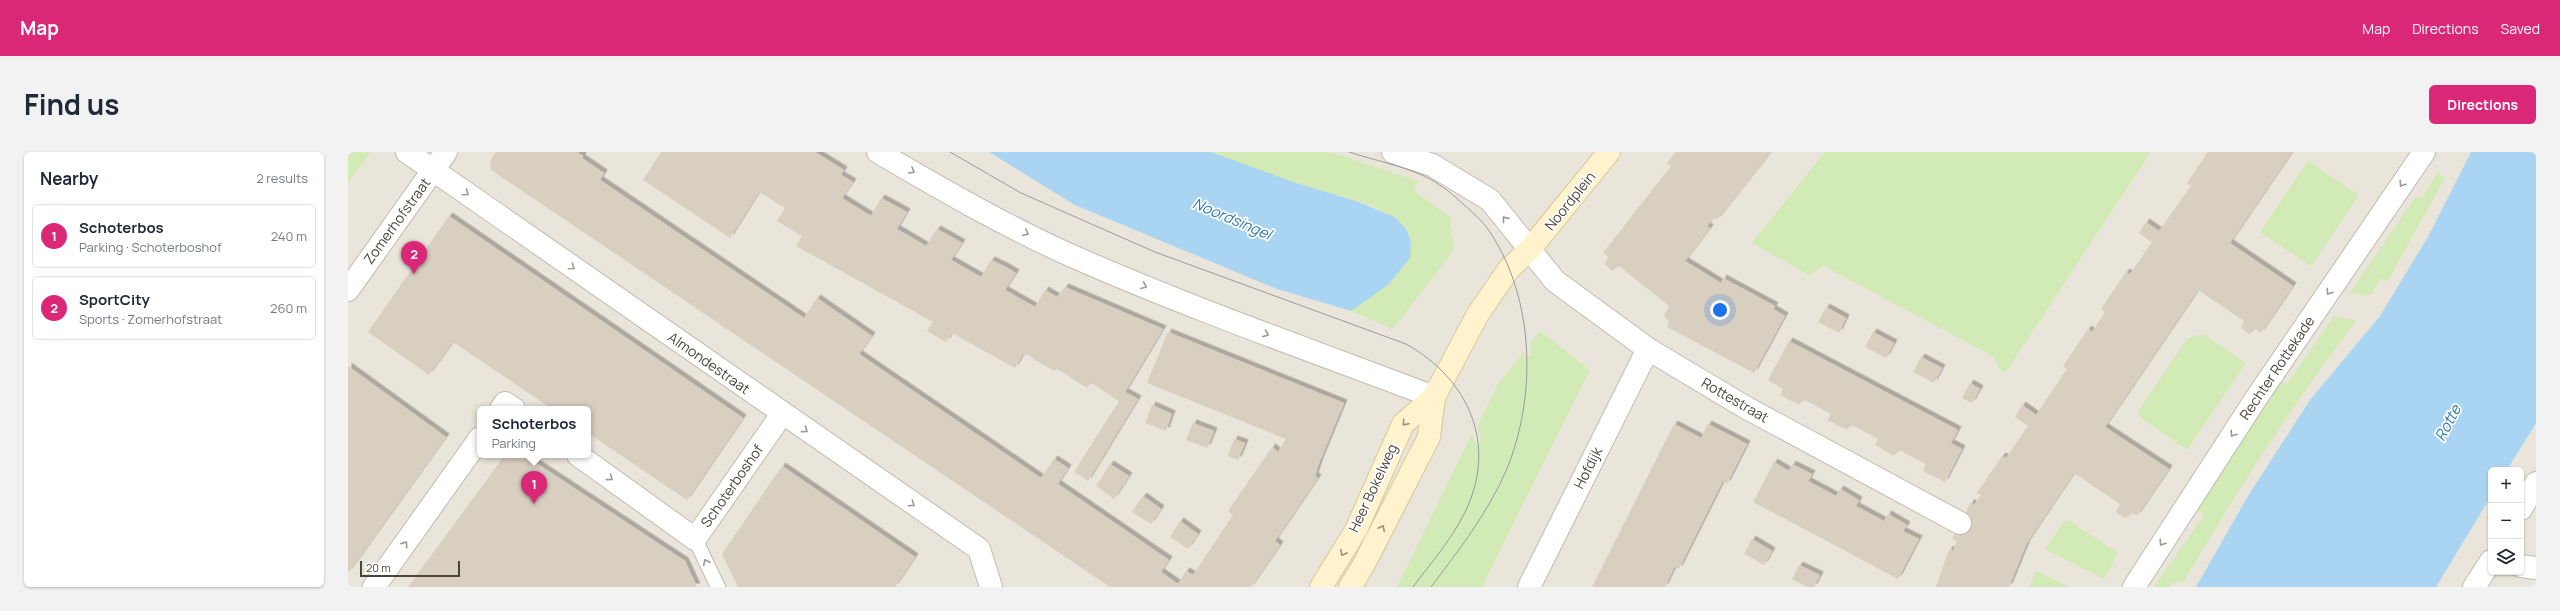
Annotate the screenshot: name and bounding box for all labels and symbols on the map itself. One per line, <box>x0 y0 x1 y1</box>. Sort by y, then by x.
one-way arrow <box>907 167 915 174</box>
street label: Noordplein <box>1540 167 1599 234</box>
street label: Zomerhofstraat <box>359 173 435 268</box>
one-way arrow <box>2399 180 2407 187</box>
one-way arrow <box>461 188 468 195</box>
water label: Noordsingel <box>1190 193 1277 246</box>
one-way arrow <box>1503 216 1510 223</box>
one-way arrow <box>1022 228 1029 236</box>
pin: 2 <box>401 241 427 274</box>
one-way arrow <box>568 262 575 270</box>
one-way arrow <box>1141 282 1148 290</box>
one-way arrow <box>2326 288 2334 295</box>
your location <box>1710 300 1730 320</box>
street label: Rechter Rottekade <box>2235 312 2318 423</box>
street label: Almondestraat <box>665 327 754 398</box>
one-way arrow <box>1262 329 1269 337</box>
street label: Rottestraat <box>1698 373 1773 427</box>
water label: Rotte <box>2429 400 2466 445</box>
one-way arrow <box>1403 419 1410 426</box>
one-way arrow <box>801 425 808 433</box>
one-way arrow <box>2231 430 2238 437</box>
street label: Heer Bokelweg <box>1344 440 1401 535</box>
street label: Schoterboshof <box>696 441 767 531</box>
street label: Hofdijk <box>1569 443 1607 492</box>
pin: 1 <box>521 471 547 504</box>
one-way arrow <box>606 473 613 481</box>
one-way arrow <box>908 499 915 507</box>
one-way arrow <box>1377 525 1385 533</box>
one-way arrow <box>2159 539 2167 546</box>
one-way arrow <box>400 541 407 548</box>
one-way arrow <box>1340 548 1347 556</box>
one-way arrow <box>703 558 711 566</box>
scale bar <box>360 559 460 578</box>

